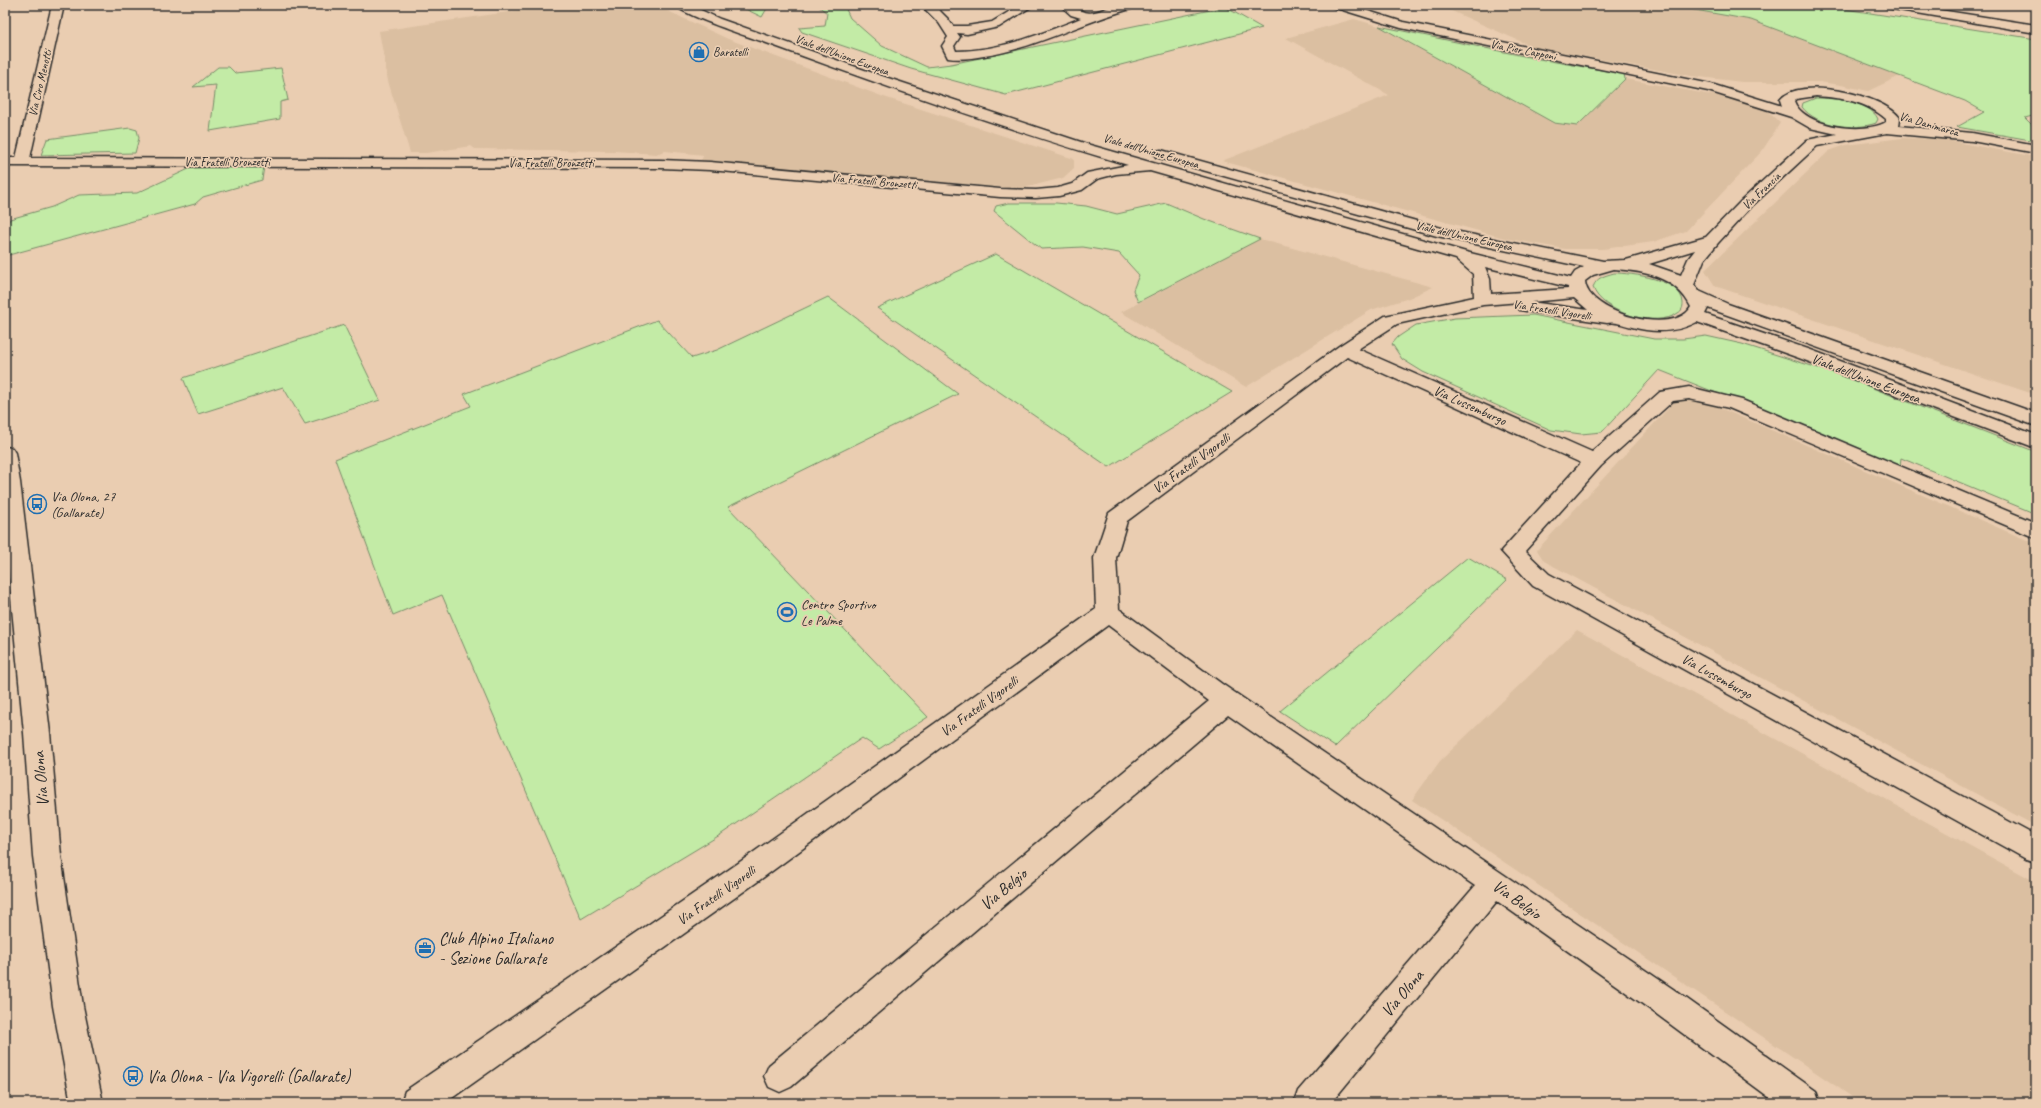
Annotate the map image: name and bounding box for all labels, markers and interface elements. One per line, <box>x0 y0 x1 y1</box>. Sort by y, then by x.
street label: Viale dell'Unione Europea <box>793 31 892 80</box>
street label: Via Pier Capponi <box>1489 36 1559 65</box>
shop icon: Baratelli <box>688 41 710 63</box>
place label: Baratelli <box>713 44 750 60</box>
street label: Via Ciro Menotti <box>25 46 56 118</box>
street label: Via Danimarca <box>1897 108 1962 140</box>
street label: Viale dell'Unione Europea <box>1101 130 1201 173</box>
street label: Via Fratelli Bronzetti <box>184 154 272 170</box>
street label: Via Fratelli Bronzetti <box>508 155 596 171</box>
street label: Via Francia <box>1738 168 1784 213</box>
street label: Via Fratelli Bronzetti <box>831 169 919 193</box>
street label: Viale dell'Unione Europea <box>1414 217 1515 255</box>
street label: Via Fratelli Vigorelli <box>1512 296 1594 324</box>
street label: Viale dell'Unione Europea <box>1809 350 1923 407</box>
street label: Via Lussemburgo <box>1431 382 1510 429</box>
street label: Via Fratelli Vigorelli <box>1149 428 1235 497</box>
place label: Via Olona, 27 (Gallarate) <box>51 488 116 521</box>
bus stop icon: Via Olona, 27 (Gallarate) <box>26 493 48 515</box>
place label: Centro Sportivo Le Palme <box>801 596 878 629</box>
sports icon: Centro Sportivo Le Palme <box>776 601 798 623</box>
street label: Via Lussemburgo <box>1679 650 1756 703</box>
street label: Via Fratelli Vigorelli <box>937 671 1023 740</box>
street label: Via Olona <box>27 749 53 807</box>
street label: Via Fratelli Vigorelli <box>674 861 761 929</box>
street label: Via Belgio <box>976 862 1033 915</box>
street label: Via Belgio <box>1488 875 1547 925</box>
place label: Club Alpino Italiano - Sezione Gallarate <box>439 928 554 969</box>
office icon: Club Alpino Italiano - Sezione Gallarate <box>414 937 436 959</box>
street label: Via Olona <box>1377 964 1429 1021</box>
bus stop icon: Via Olona - Via Vigorelli (Gallarate) <box>122 1065 144 1087</box>
place label: Via Olona - Via Vigorelli (Gallarate) <box>147 1066 352 1087</box>

